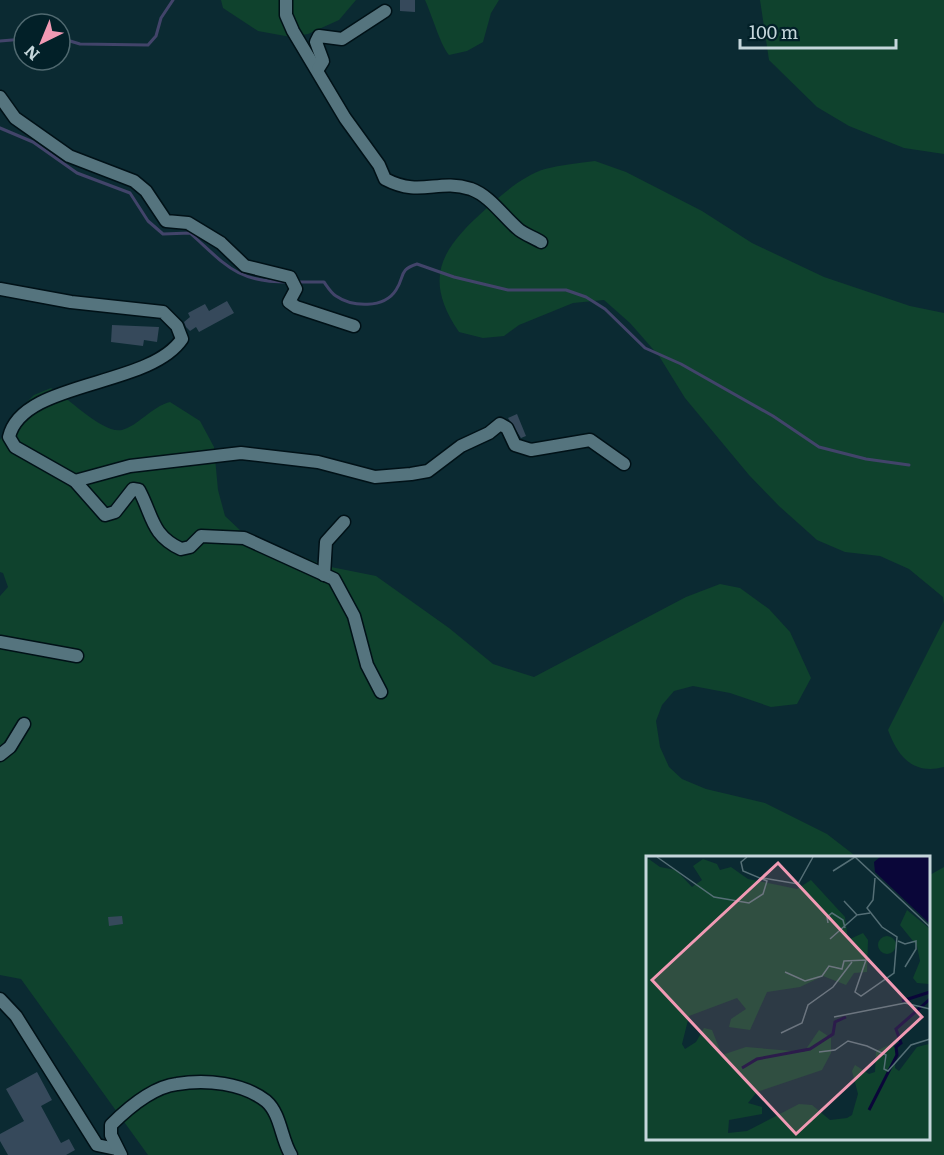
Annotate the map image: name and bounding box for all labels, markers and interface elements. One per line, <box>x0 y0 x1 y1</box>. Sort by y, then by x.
north arrow <box>12 12 72 72</box>
scale bar <box>740 12 896 50</box>
text: 100 m <box>749 18 798 45</box>
text: N <box>18 40 44 67</box>
inset map <box>646 856 929 1140</box>

